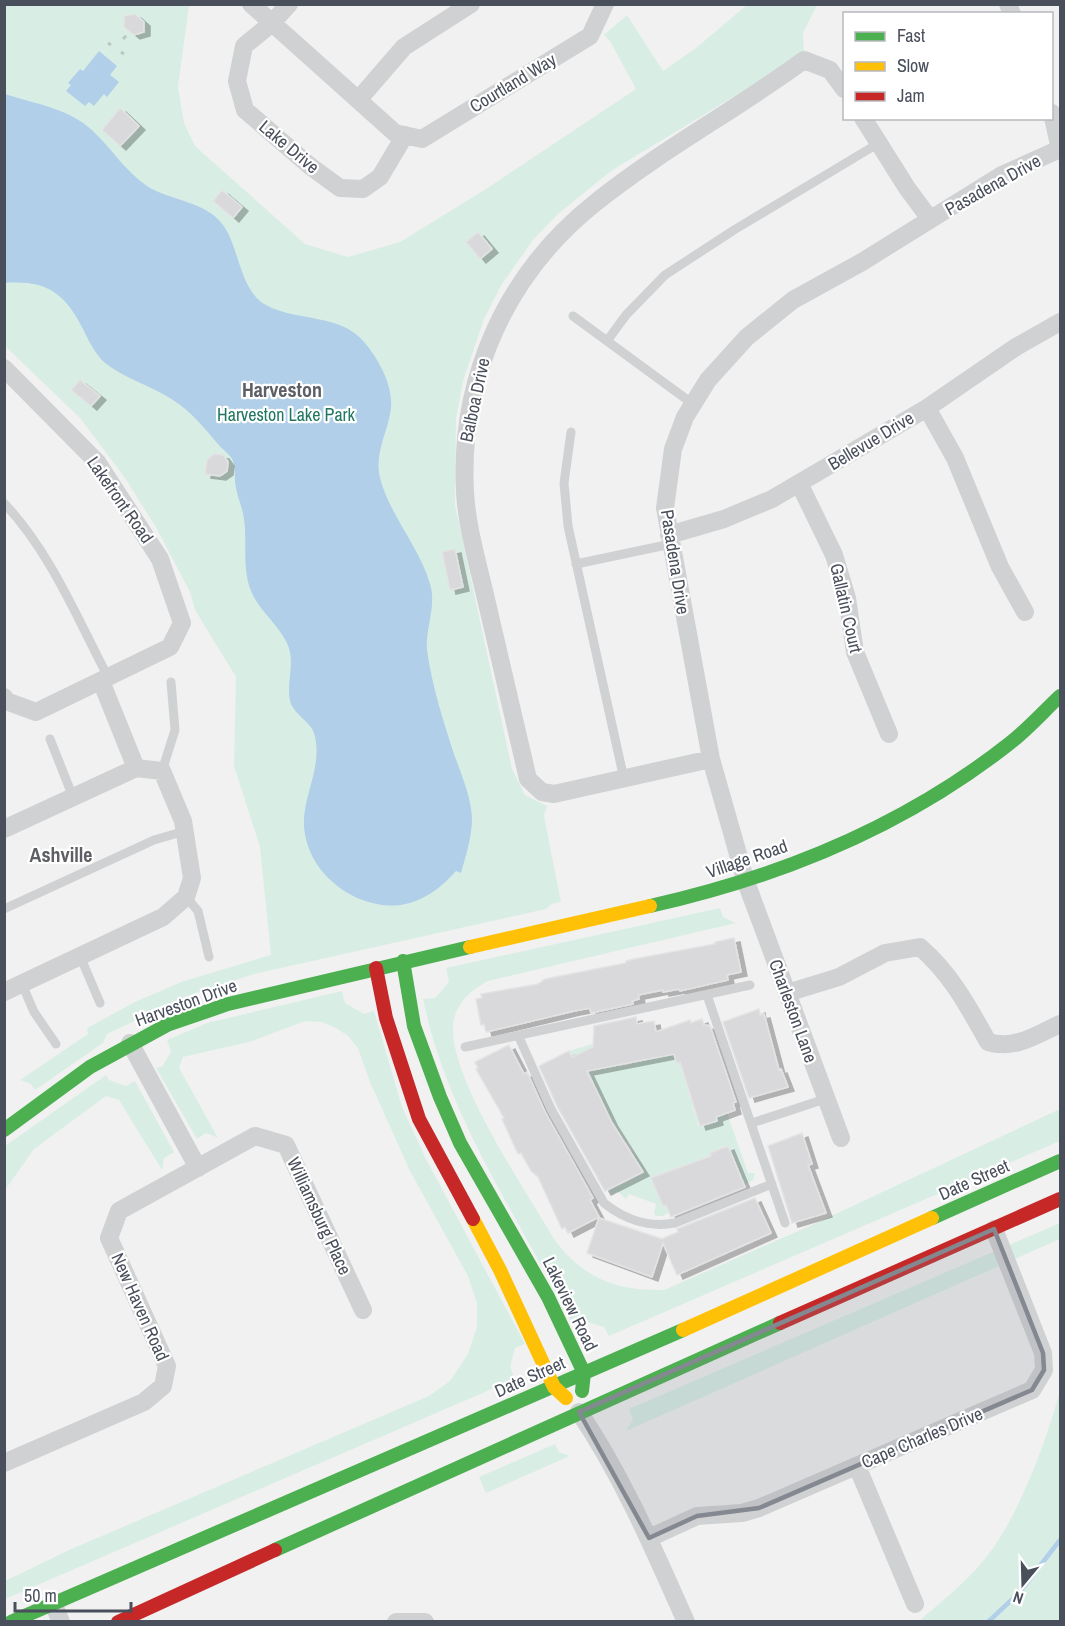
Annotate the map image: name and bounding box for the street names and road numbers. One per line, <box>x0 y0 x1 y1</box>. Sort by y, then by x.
street label: Courtland Way <box>465 47 561 118</box>
street label: Lake Drive <box>254 114 325 179</box>
street label: Pasadena Drive <box>940 148 1045 221</box>
street label: Balboa Drive <box>453 356 496 444</box>
street label: Bellevue Drive <box>823 405 918 476</box>
street label: Lakefront Road <box>81 451 160 548</box>
street label: Pasadena Drive <box>655 508 696 616</box>
street label: Gallatin Court <box>824 561 869 655</box>
street label: Village Road <box>703 833 791 884</box>
street label: Charleston Lane <box>763 956 824 1066</box>
street label: Harveston Drive <box>131 973 240 1033</box>
street label: Williamsburg Place <box>281 1153 358 1279</box>
street label: Date Street <box>935 1153 1013 1206</box>
street label: New Haven Road <box>106 1249 175 1365</box>
street label: Lakeview Road <box>537 1253 604 1355</box>
street label: Date Street <box>491 1350 569 1403</box>
street label: Cape Charles Drive <box>857 1401 986 1474</box>

